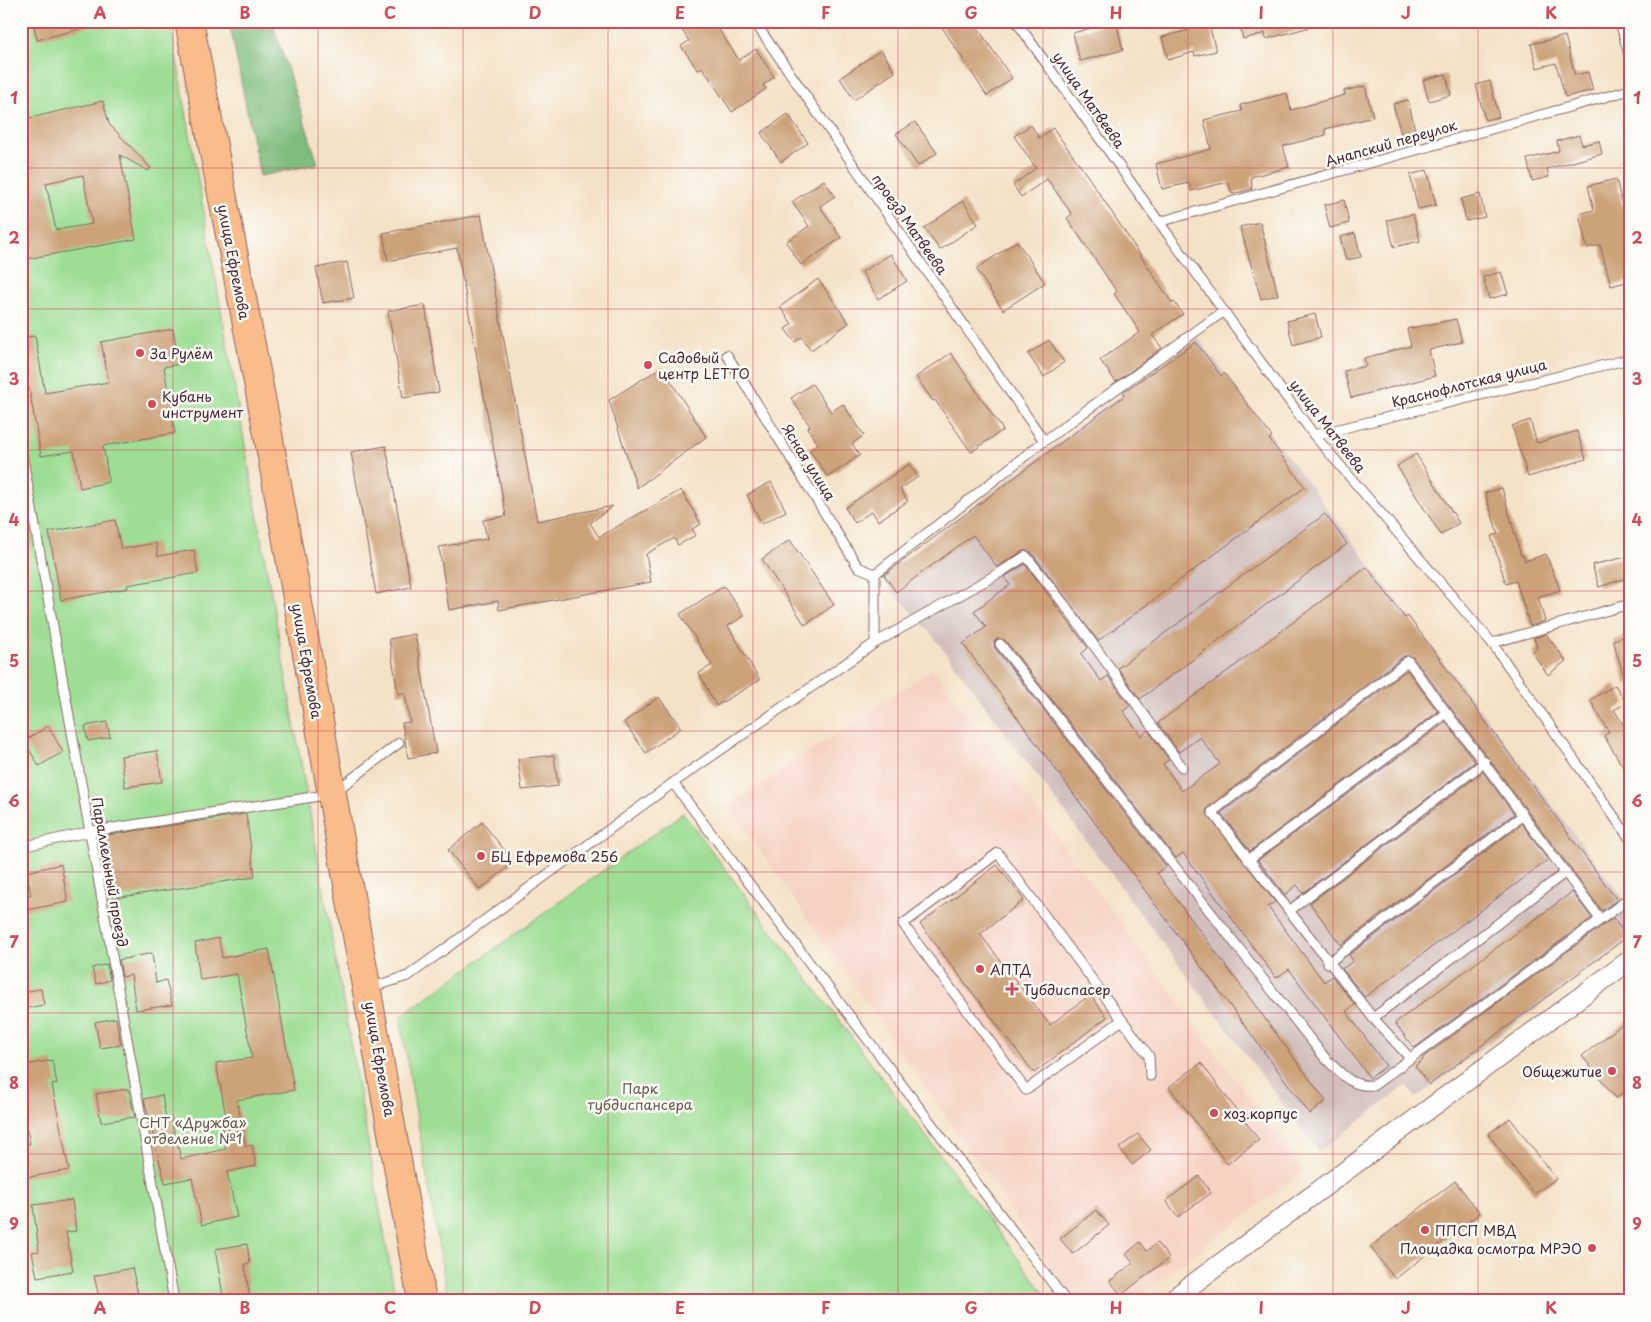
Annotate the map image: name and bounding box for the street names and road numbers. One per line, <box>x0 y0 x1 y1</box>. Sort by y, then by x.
street label: улица Матвеева <box>1048 47 1130 153</box>
street label: Анапский переулок <box>1323 114 1460 172</box>
street label: проезд Матвеева <box>867 169 953 279</box>
street label: улица Ефремова <box>213 203 255 322</box>
street label: Краснофлотская улица <box>1389 354 1549 412</box>
street label: улица Матвеева <box>1285 375 1371 477</box>
street label: Ясная улица <box>777 419 841 505</box>
street label: улица Ефремова <box>287 602 328 721</box>
street label: Параллельный проезд <box>86 795 134 949</box>
street label: улица Ефремова <box>360 1000 401 1119</box>

